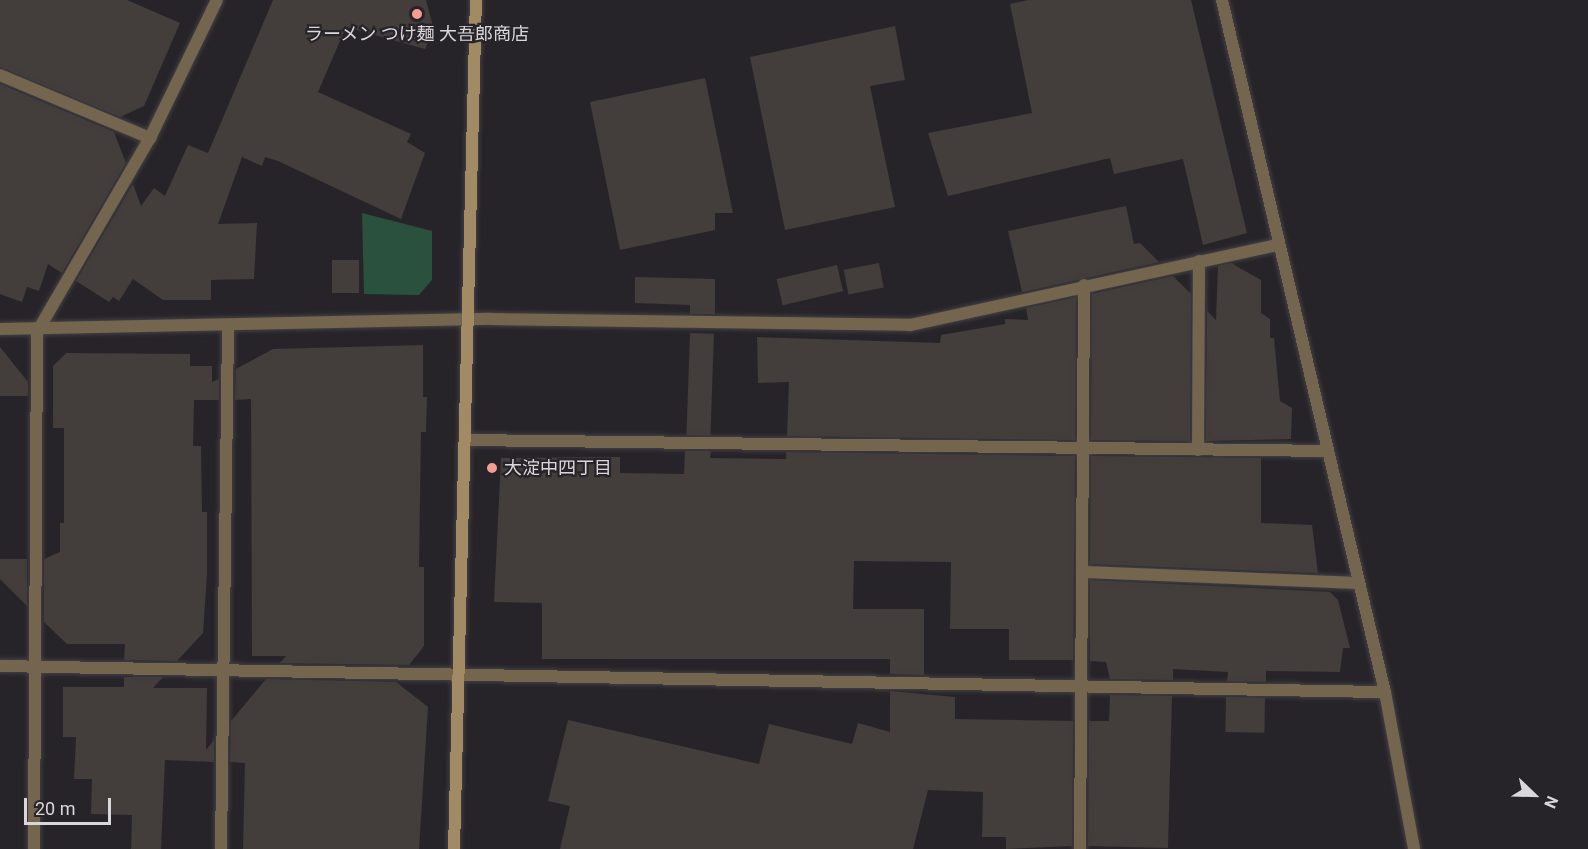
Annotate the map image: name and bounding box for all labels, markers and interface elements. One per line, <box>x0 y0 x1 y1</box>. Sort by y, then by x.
marker: ラーメン つけ麺 大吾郎商店 <box>410 7 424 21</box>
place label: ラーメン つけ麺 大吾郎商店 <box>305 23 529 45</box>
place label: 大淀中四丁目 <box>504 457 612 479</box>
marker: 大淀中四丁目 <box>485 461 499 475</box>
north arrow <box>1504 765 1564 825</box>
scale bar <box>27 786 114 824</box>
text: N <box>1540 793 1562 811</box>
text: 20 m <box>35 798 75 819</box>

